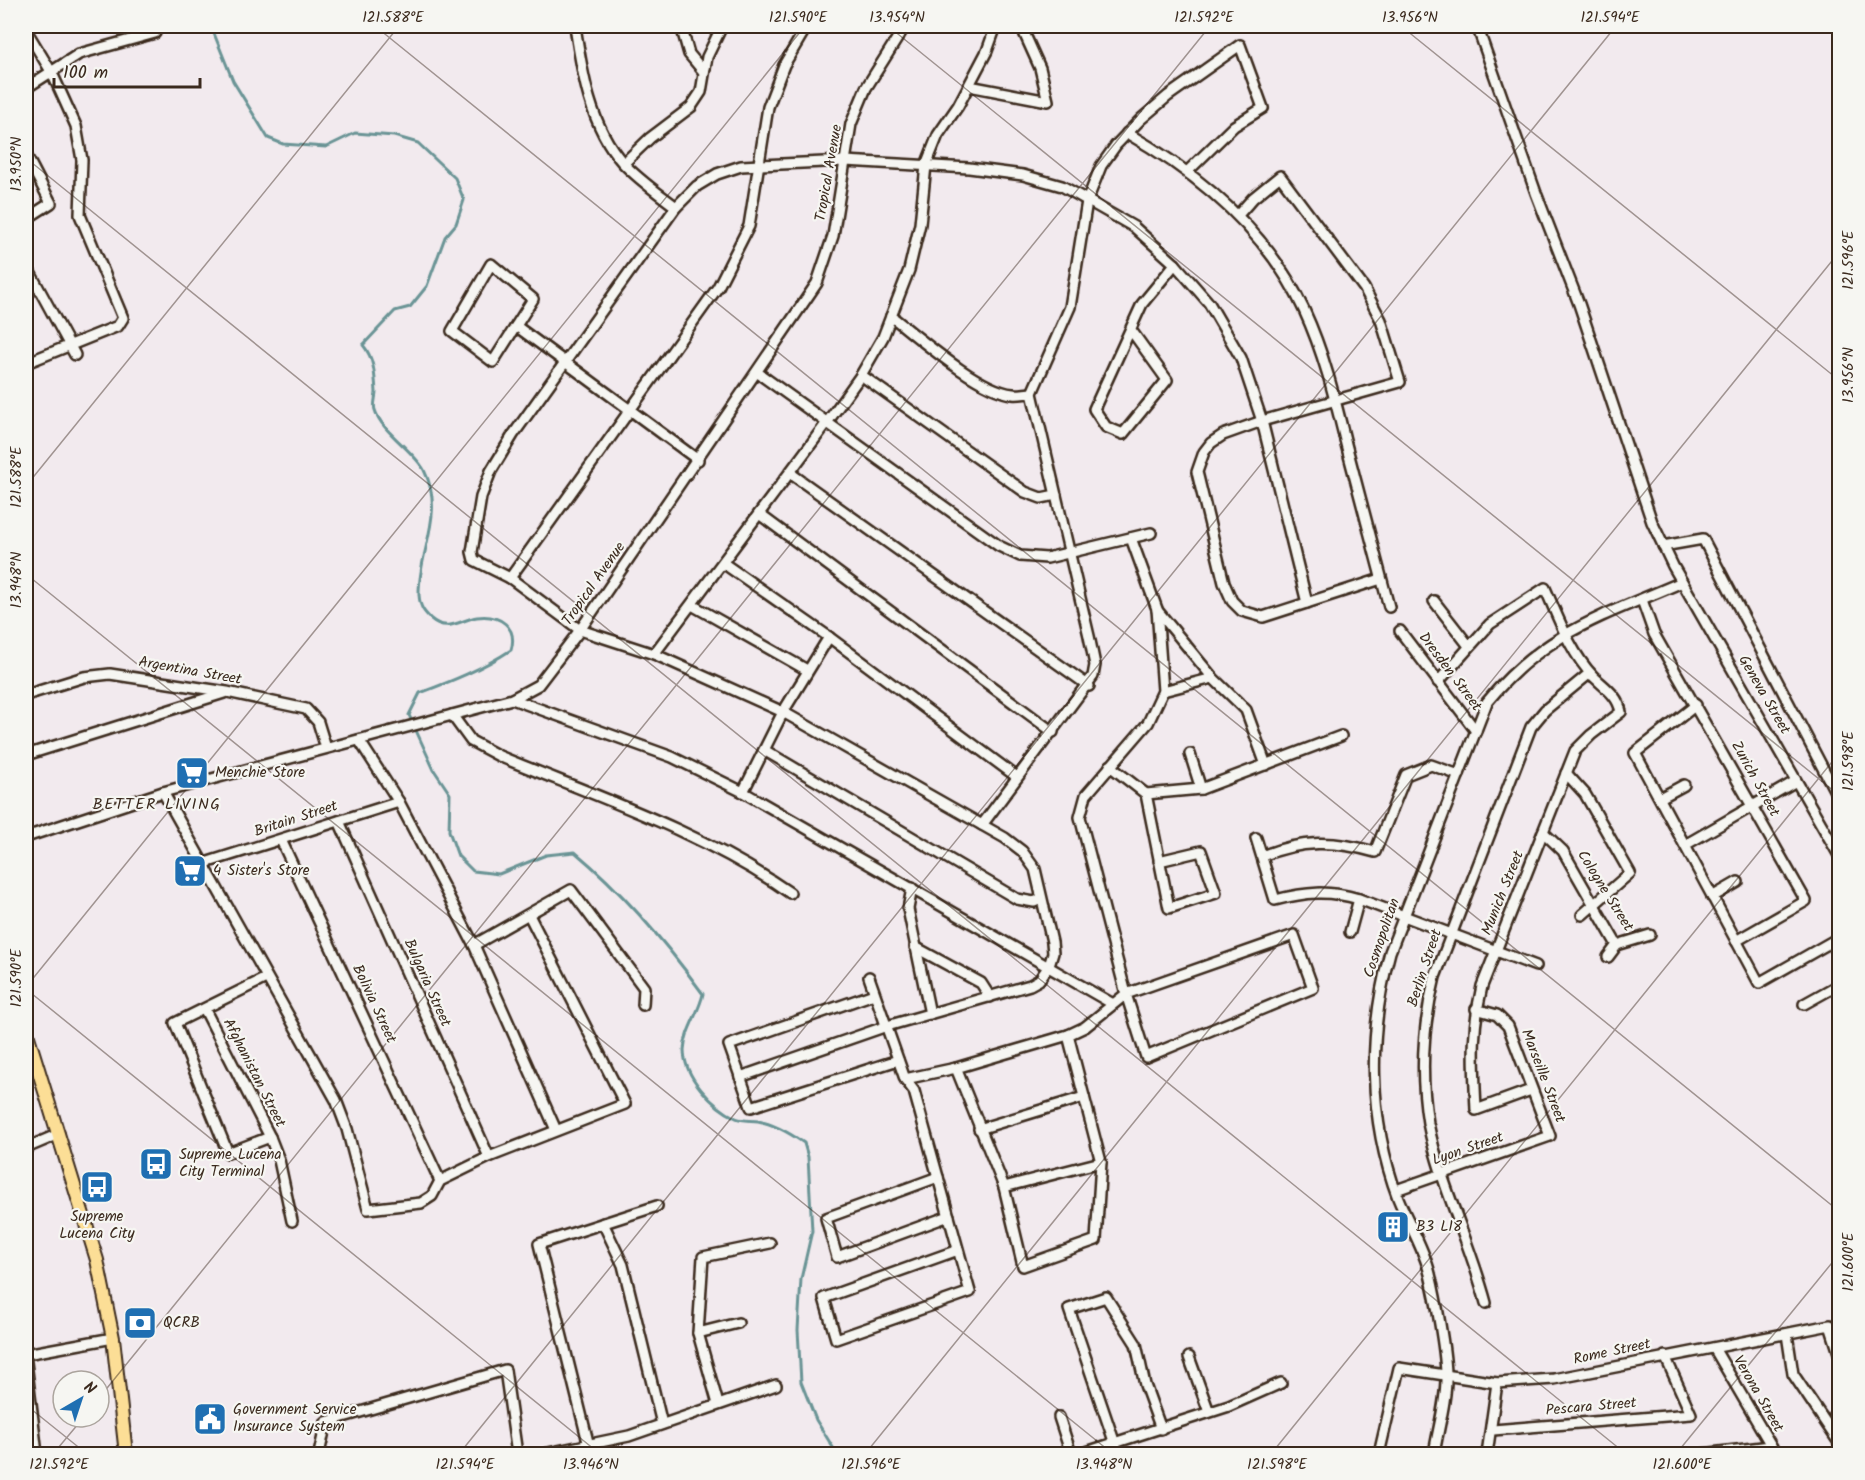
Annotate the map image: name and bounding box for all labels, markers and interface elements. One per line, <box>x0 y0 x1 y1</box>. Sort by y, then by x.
text: 121.588°E <box>362 6 425 30</box>
text: 121.590°E <box>769 6 828 30</box>
text: 13.954°N <box>869 6 925 30</box>
text: 121.592°E <box>1174 6 1235 30</box>
text: 13.956°N <box>1382 6 1438 30</box>
text: 121.594°E <box>1580 6 1641 30</box>
scale bar <box>54 51 200 89</box>
text: 100 m <box>63 59 108 88</box>
street label: Tropical Avenue <box>809 122 849 223</box>
text: 13.950°N <box>5 137 29 191</box>
text: 121.596°E <box>1837 229 1861 290</box>
text: 13.956°N <box>1837 347 1861 403</box>
text: 121.588°E <box>5 445 29 508</box>
street label: Tropical Avenue <box>556 537 632 631</box>
text: 13.948°N <box>5 552 29 608</box>
street label: Dresden Street <box>1412 627 1488 717</box>
street label: Argentina Street <box>136 650 244 692</box>
street label: Geneva Street <box>1732 651 1797 739</box>
text: 121.598°E <box>1837 730 1861 791</box>
street label: Zurich Street <box>1724 737 1786 822</box>
supermarket icon: Menchie Store <box>174 755 210 791</box>
place label: Menchie Store <box>215 761 305 785</box>
district label: BETTER LIVING <box>92 792 222 817</box>
street label: Britain Street <box>251 794 341 844</box>
street label: Cologne Street <box>1570 846 1640 937</box>
street label: Munich Street <box>1475 847 1531 939</box>
supermarket icon: 4 Sister's Store <box>172 853 208 889</box>
place label: 4 Sister's Store <box>213 859 310 883</box>
street label: Cosmopolitan <box>1357 895 1407 981</box>
street label: Berlin Street <box>1401 926 1449 1010</box>
street label: Bulgaria Street <box>397 935 457 1031</box>
text: 121.590°E <box>5 948 29 1007</box>
street label: Bolivia Street <box>345 961 403 1048</box>
street label: Afghanistan Street <box>216 1014 292 1132</box>
street label: Marseille Street <box>1514 1026 1572 1127</box>
street label: Lyon Street <box>1429 1126 1507 1172</box>
place label: Supreme Lucena City Terminal <box>179 1143 282 1184</box>
bus stop icon: Supreme Lucena City Terminal <box>138 1146 174 1182</box>
bus stop icon: Supreme Lucena City <box>79 1169 115 1205</box>
place label: Supreme Lucena City <box>59 1205 136 1246</box>
building icon: B3 L18 <box>1375 1209 1411 1245</box>
place label: B3 L18 <box>1416 1215 1463 1239</box>
text: 121.600°E <box>1837 1231 1861 1291</box>
bank icon: QCRB <box>122 1305 158 1341</box>
place label: QCRB <box>163 1311 200 1335</box>
street label: Rome Street <box>1571 1332 1653 1372</box>
street label: Verona Street <box>1726 1351 1790 1437</box>
north arrow <box>51 1369 111 1429</box>
text: N <box>78 1376 101 1401</box>
street label: Pescara Street <box>1545 1391 1638 1423</box>
place label: Government Service Insurance System <box>233 1398 357 1439</box>
public building icon: Government Service Insurance System <box>192 1401 228 1437</box>
text: 121.592°E <box>29 1453 90 1477</box>
text: 121.594°E <box>435 1453 496 1477</box>
text: 13.946°N <box>563 1453 619 1477</box>
text: 121.596°E <box>841 1453 902 1477</box>
text: 13.948°N <box>1076 1453 1132 1477</box>
text: 121.598°E <box>1247 1453 1308 1477</box>
text: 121.600°E <box>1653 1453 1713 1477</box>

